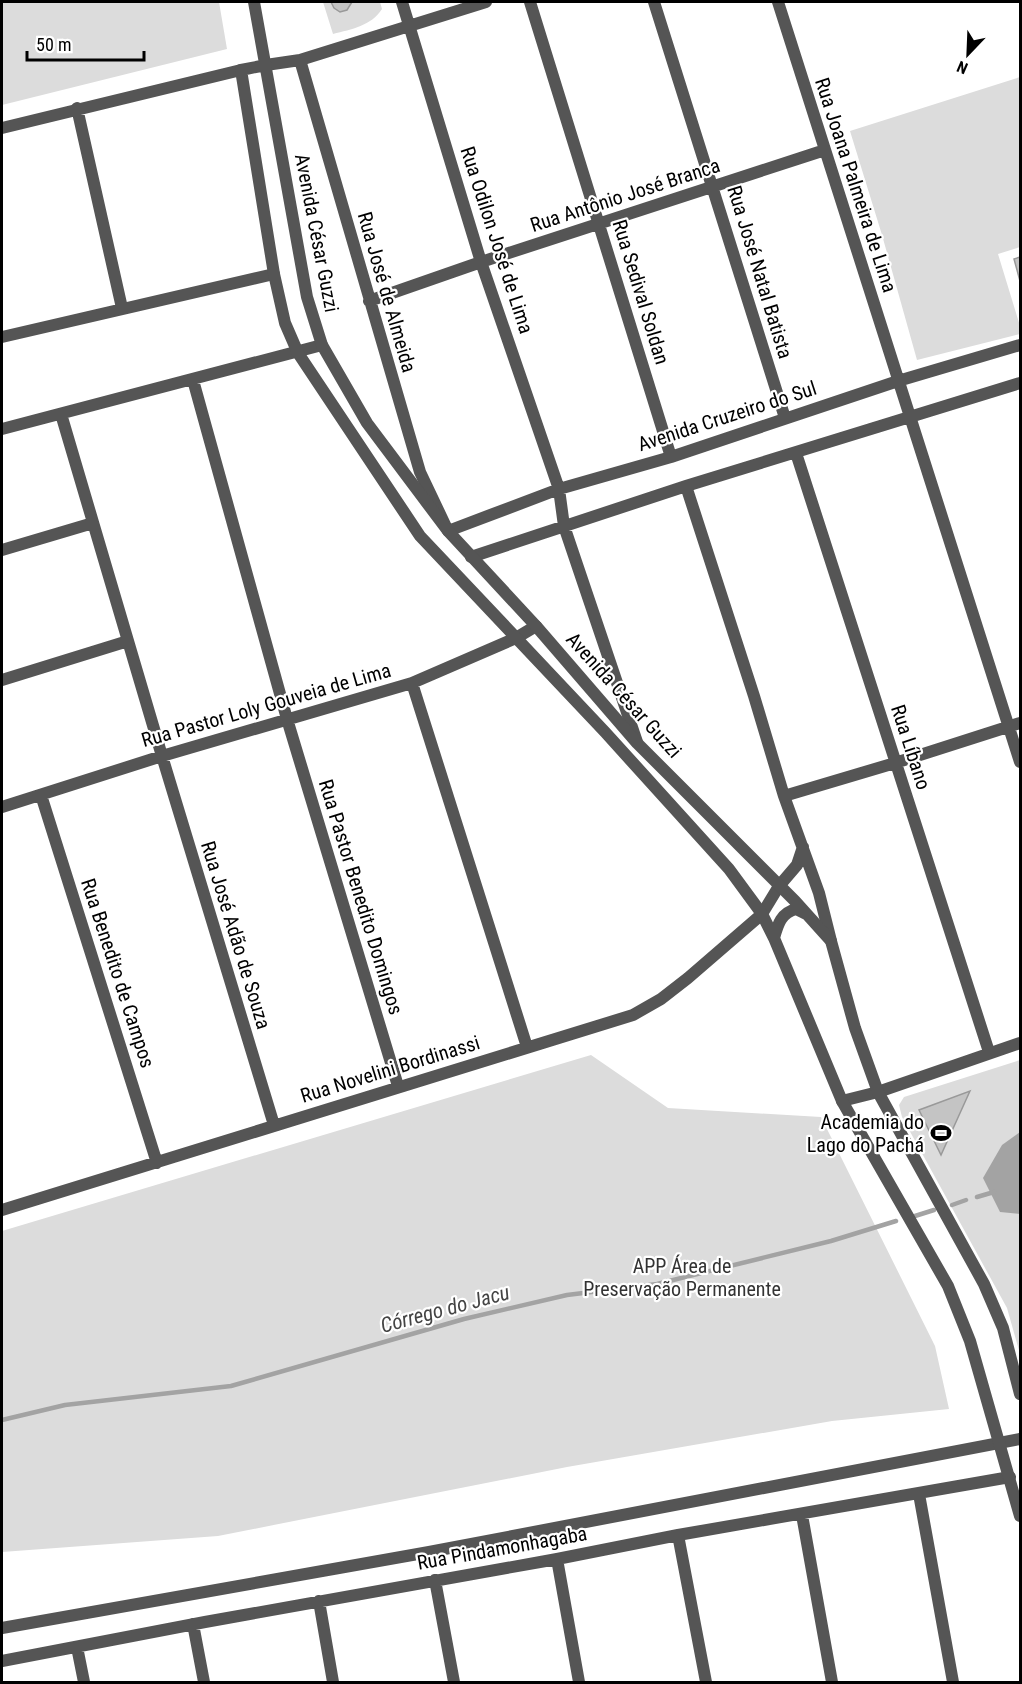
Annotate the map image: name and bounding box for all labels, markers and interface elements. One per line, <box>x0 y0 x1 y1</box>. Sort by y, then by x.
scale bar <box>27 24 144 62</box>
north arrow <box>938 24 998 84</box>
text: 50 m <box>36 34 71 55</box>
text: N <box>954 57 971 78</box>
street label: Rua Joana Palmeira de Lima <box>810 75 902 295</box>
street label: Rua Odilon José de Lima <box>455 143 539 337</box>
street label: Avenida César Guzzi <box>290 152 344 314</box>
street label: Rua Antônio José Branca <box>527 153 723 237</box>
street label: Rua José Natal Batista <box>722 183 798 361</box>
street label: Rua José de Almeida <box>353 209 421 375</box>
street label: Rua Sedival Soldan <box>608 217 674 367</box>
street label: Avenida Cruzeiro do Sul <box>635 376 819 456</box>
street label: Avenida César Guzzi <box>561 627 687 763</box>
street label: Rua Pastor Loly Gouveia de Lima <box>139 658 393 752</box>
street label: Rua Líbano <box>886 702 936 792</box>
street label: Rua Pastor Benedito Domingos <box>314 777 408 1017</box>
street label: Rua José Adão de Souza <box>196 838 276 1032</box>
street label: Rua Benedito de Campos <box>76 875 160 1071</box>
street label: Rua Novelini Bordinassi <box>298 1030 482 1108</box>
place label: Academia do Lago do Pachá <box>807 1110 924 1157</box>
sports icon: Academia do Lago do Pachá <box>929 1121 953 1145</box>
park label: APP Área de Preservação Permanente <box>583 1254 781 1301</box>
water label: Córrego do Jacu <box>378 1280 512 1338</box>
street label: Rua Pindamonhagaba <box>415 1521 589 1575</box>

